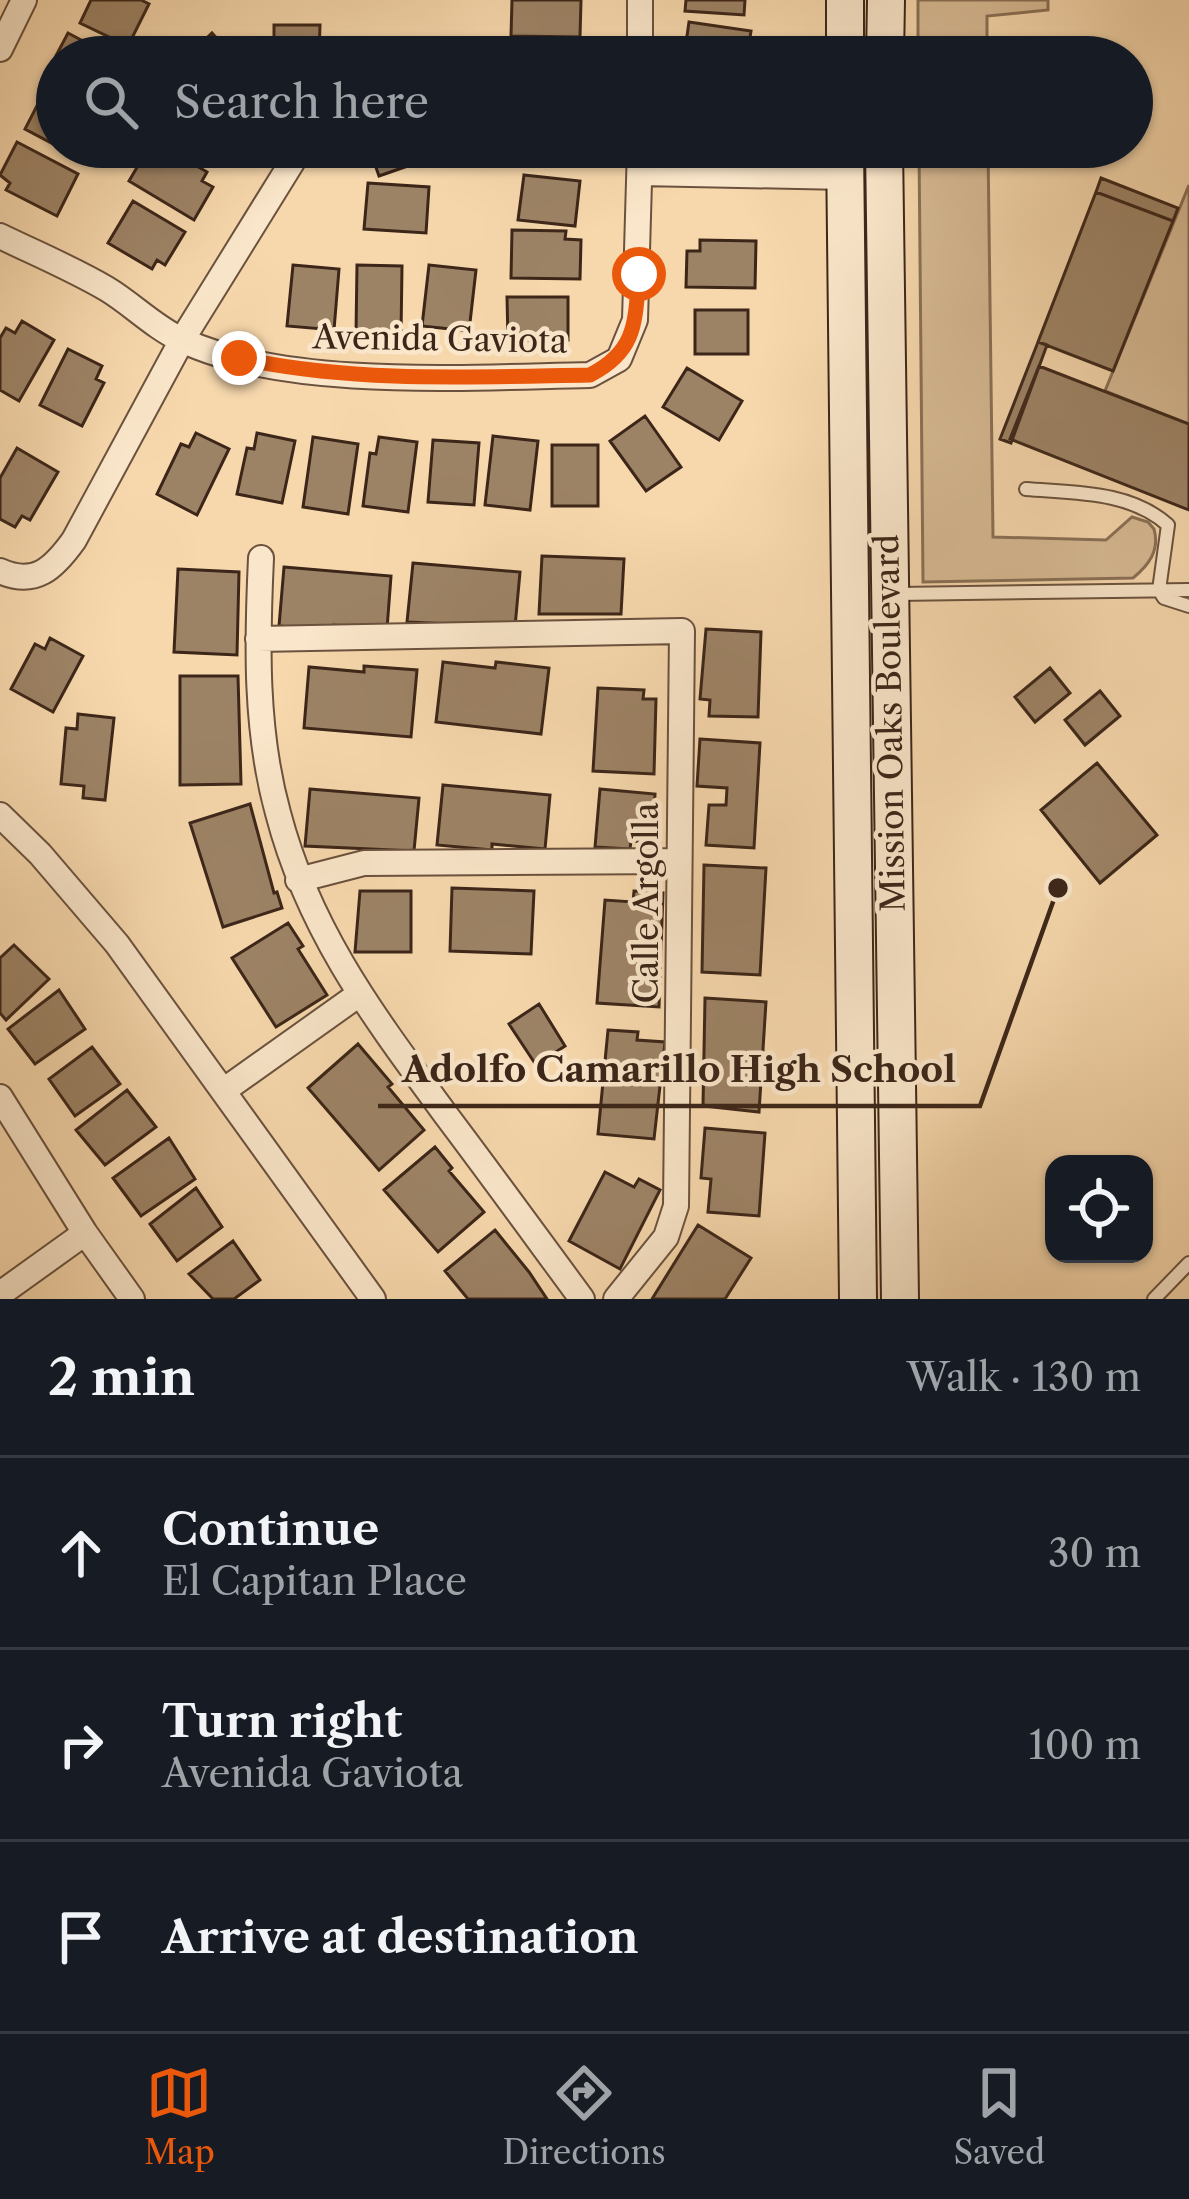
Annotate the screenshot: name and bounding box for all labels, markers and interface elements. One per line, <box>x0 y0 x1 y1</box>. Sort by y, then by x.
search box <box>36 36 1153 168</box>
icon: search <box>78 69 144 135</box>
text: Search here <box>174 74 429 130</box>
route start <box>612 247 666 301</box>
street label: Avenida Gaviota <box>311 316 568 362</box>
route end <box>212 331 266 385</box>
street label: Mission Oaks Boulevard <box>866 534 914 912</box>
street label: Calle Argolla <box>626 802 667 1004</box>
callout: Adolfo Camarillo High School <box>378 1034 980 1106</box>
text: Adolfo Camarillo High School <box>401 1047 956 1091</box>
map controls <box>1045 1155 1153 1263</box>
button: locate <box>1045 1155 1153 1263</box>
text: 2 min <box>48 1346 195 1408</box>
text: Walk · 130 m <box>907 1353 1141 1401</box>
text: Continue <box>162 1501 379 1557</box>
icon: ahead <box>48 1520 114 1586</box>
text: 30 m <box>1048 1529 1141 1577</box>
text: El Capitan Place <box>162 1557 467 1605</box>
text: Turn right <box>162 1693 402 1749</box>
icon: right <box>48 1712 114 1778</box>
text: 100 m <box>1028 1721 1141 1769</box>
text: Avenida Gaviota <box>162 1749 463 1797</box>
icon: arrive <box>48 1904 114 1970</box>
text: Arrive at destination <box>162 1909 639 1965</box>
tab: Map <box>144 2060 215 2173</box>
tab: Directions <box>503 2060 666 2173</box>
tab: Saved <box>953 2060 1045 2173</box>

